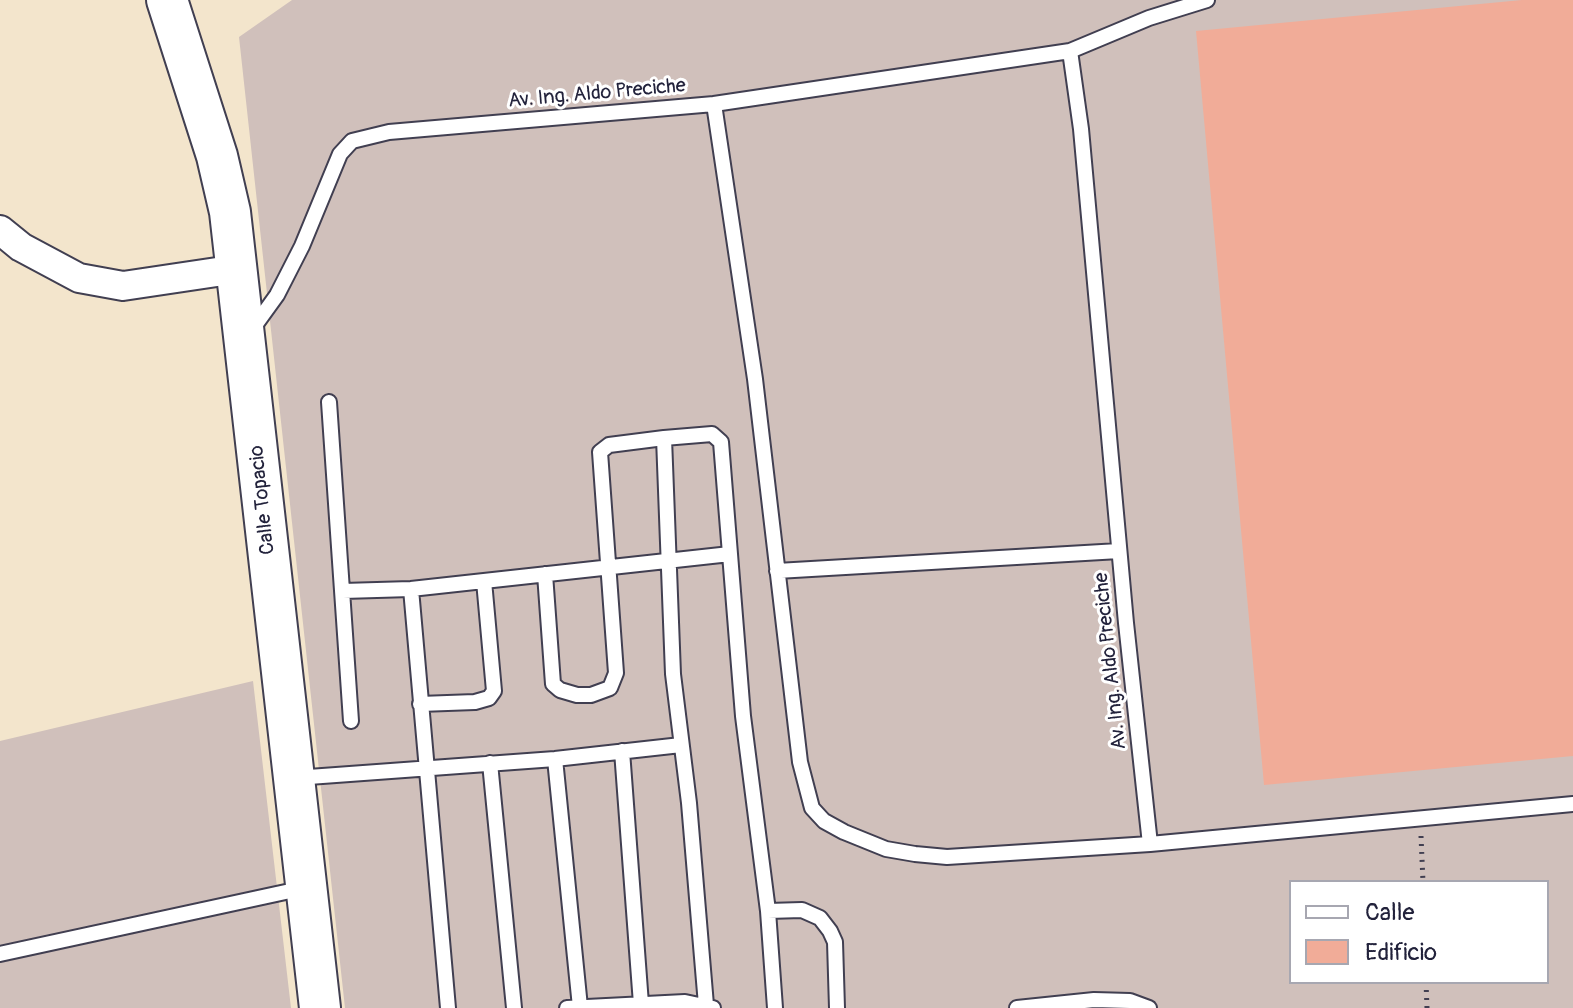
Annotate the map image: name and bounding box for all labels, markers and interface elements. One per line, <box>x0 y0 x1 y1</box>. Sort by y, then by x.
street label: Av. Ing. Aldo Preciche <box>507 74 687 114</box>
street label: Calle Topacio <box>245 444 281 556</box>
street label: Av. Ing. Aldo Preciche <box>1090 571 1132 751</box>
legend <box>1289 880 1549 984</box>
text: Calle <box>1365 898 1414 927</box>
text: Edificio <box>1365 938 1437 967</box>

